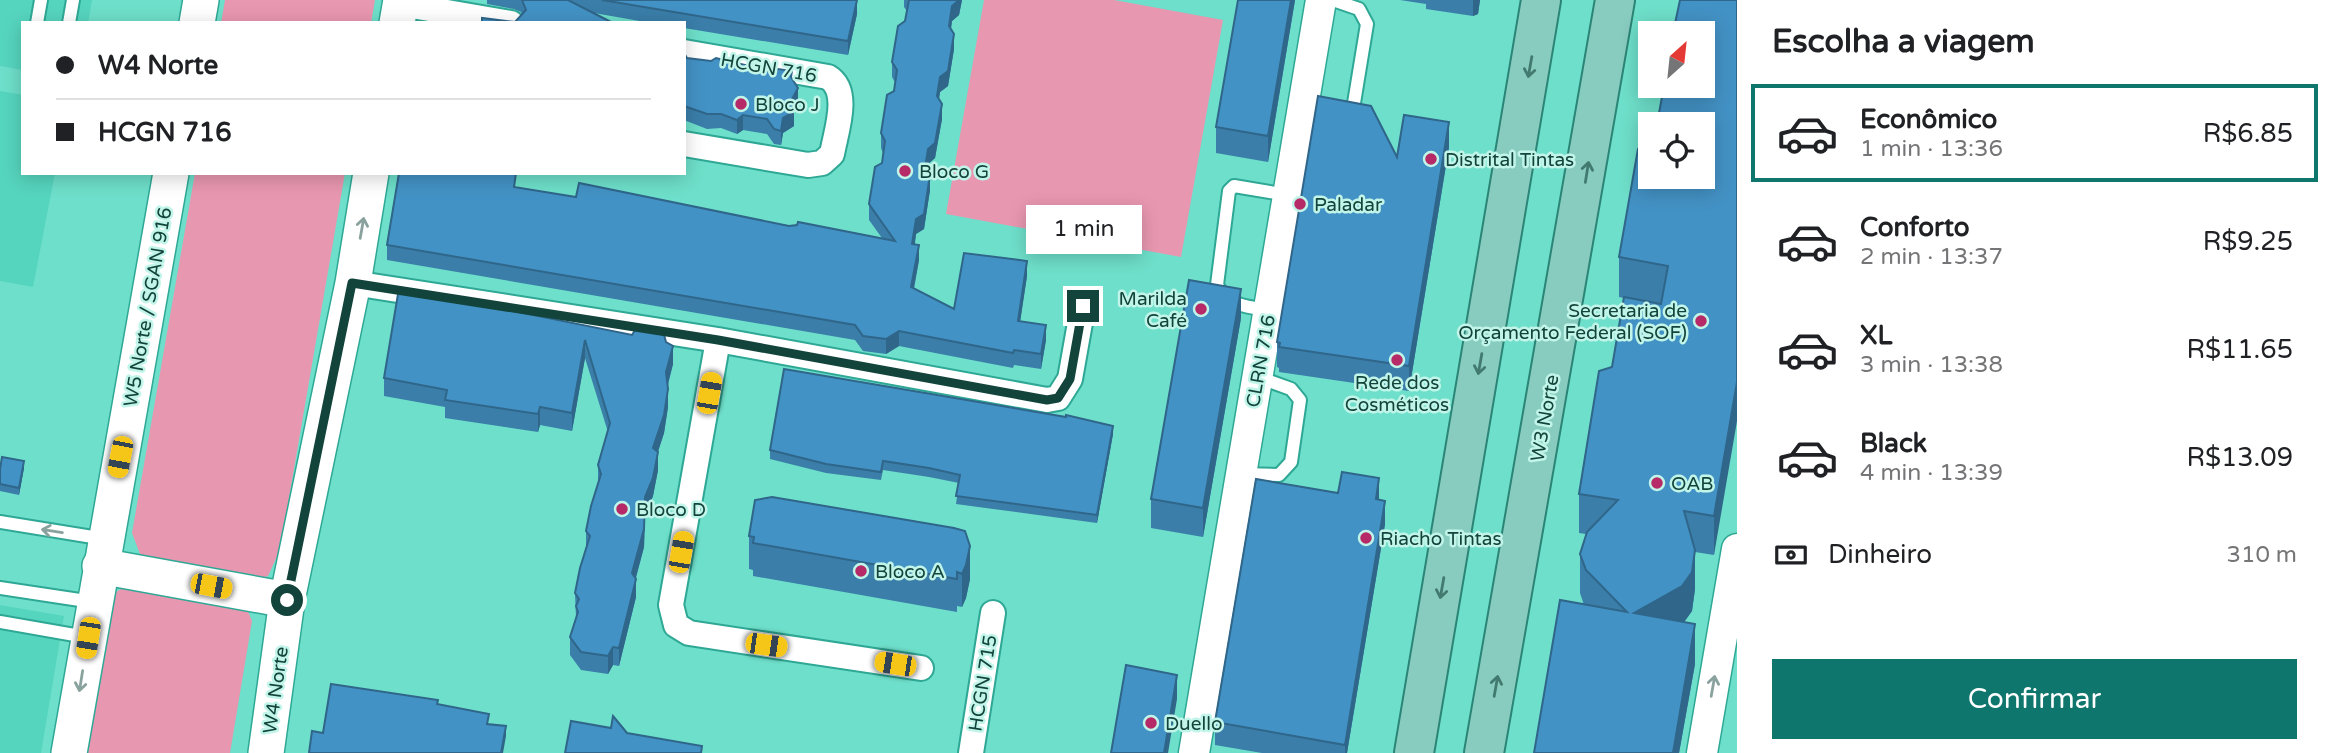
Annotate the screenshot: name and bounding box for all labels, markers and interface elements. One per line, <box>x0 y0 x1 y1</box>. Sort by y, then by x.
north arrow <box>1638 21 1715 98</box>
map controls <box>1638 21 1715 189</box>
text: Escolha a viagem <box>1772 23 2035 61</box>
street label: HCGN 716 <box>719 49 819 87</box>
text: W4 Norte <box>98 50 218 81</box>
one-way arrow <box>1523 55 1536 78</box>
place label: Bloco J <box>755 94 820 116</box>
marker: Bloco J <box>733 96 749 112</box>
icon: car <box>1776 102 1839 165</box>
text: Econômico <box>1860 104 1997 135</box>
button: locate <box>1638 112 1715 189</box>
text: HCGN 716 <box>98 117 231 148</box>
text: R$6.85 <box>2203 118 2293 149</box>
text: 1 min · 13:36 <box>1860 135 2003 163</box>
place label: Distrital Tintas <box>1445 149 1574 171</box>
marker: Distrital Tintas <box>1423 151 1439 167</box>
place label: Bloco G <box>919 161 989 183</box>
one-way arrow <box>1581 161 1594 183</box>
marker: Bloco G <box>897 163 913 179</box>
place label: Paladar <box>1314 194 1383 216</box>
marker: Paladar <box>1292 196 1308 212</box>
callout: 1 min <box>1025 204 1141 254</box>
street label: W5 Norte / SGAN 916 <box>120 206 176 409</box>
icon: car <box>1776 210 1839 273</box>
text: Conforto <box>1860 212 1969 243</box>
text: 1 min <box>1053 215 1115 243</box>
one-way arrow <box>356 217 369 240</box>
text: R$9.25 <box>2203 226 2293 257</box>
text: 2 min · 13:37 <box>1860 243 2003 271</box>
place label: Marilda Café <box>1119 288 1187 332</box>
route end <box>1067 290 1099 322</box>
place label: Secretaria de Orçamento Federal (SOF) <box>1458 300 1687 344</box>
marker: Marilda Café <box>1193 301 1209 317</box>
street label: CLRN 716 <box>1242 313 1280 409</box>
marker: Secretaria de Orçamento Federal (SOF) <box>1693 313 1709 329</box>
icon: car <box>1776 318 1839 381</box>
text: XL <box>1860 320 1892 351</box>
text: R$11.65 <box>2186 334 2293 365</box>
text: 3 min · 13:38 <box>1860 351 2003 379</box>
marker: Rede dos Cosméticos <box>1389 352 1405 368</box>
one-way arrow <box>1473 352 1486 375</box>
car <box>696 370 723 416</box>
place label: Rede dos Cosméticos <box>1345 372 1449 416</box>
street label: W3 Norte <box>1527 373 1563 463</box>
icon: car <box>1776 426 1839 489</box>
text: Black <box>1860 428 1927 459</box>
car <box>106 434 135 480</box>
text: R$13.09 <box>2186 442 2293 473</box>
text: 4 min · 13:39 <box>1860 459 2003 487</box>
place label: OAB <box>1671 473 1713 495</box>
marker: OAB <box>1649 475 1665 491</box>
place label: Bloco D <box>636 499 706 521</box>
marker: Bloco D <box>614 501 630 517</box>
one-way arrow <box>42 524 64 537</box>
place label: Riacho Tintas <box>1380 528 1502 550</box>
car <box>668 529 695 575</box>
marker: Riacho Tintas <box>1358 530 1374 546</box>
icon: cash <box>1772 536 1810 574</box>
text: Dinheiro <box>1828 539 1932 570</box>
text: 310 m <box>2227 541 2297 569</box>
place label: Bloco A <box>875 561 945 583</box>
marker: Bloco A <box>853 563 869 579</box>
car <box>189 572 234 600</box>
one-way arrow <box>1435 576 1448 599</box>
route start <box>271 584 303 616</box>
car <box>75 616 102 660</box>
car <box>744 632 789 658</box>
street label: HCGN 715 <box>964 633 1001 733</box>
street label: W4 Norte <box>259 645 293 735</box>
car <box>873 650 918 678</box>
button: Confirmar <box>1772 659 2297 739</box>
one-way arrow <box>74 669 87 692</box>
one-way arrow <box>1490 675 1503 698</box>
one-way arrow <box>1707 675 1721 698</box>
place label: Duello <box>1165 713 1222 735</box>
marker: Duello <box>1143 715 1159 731</box>

